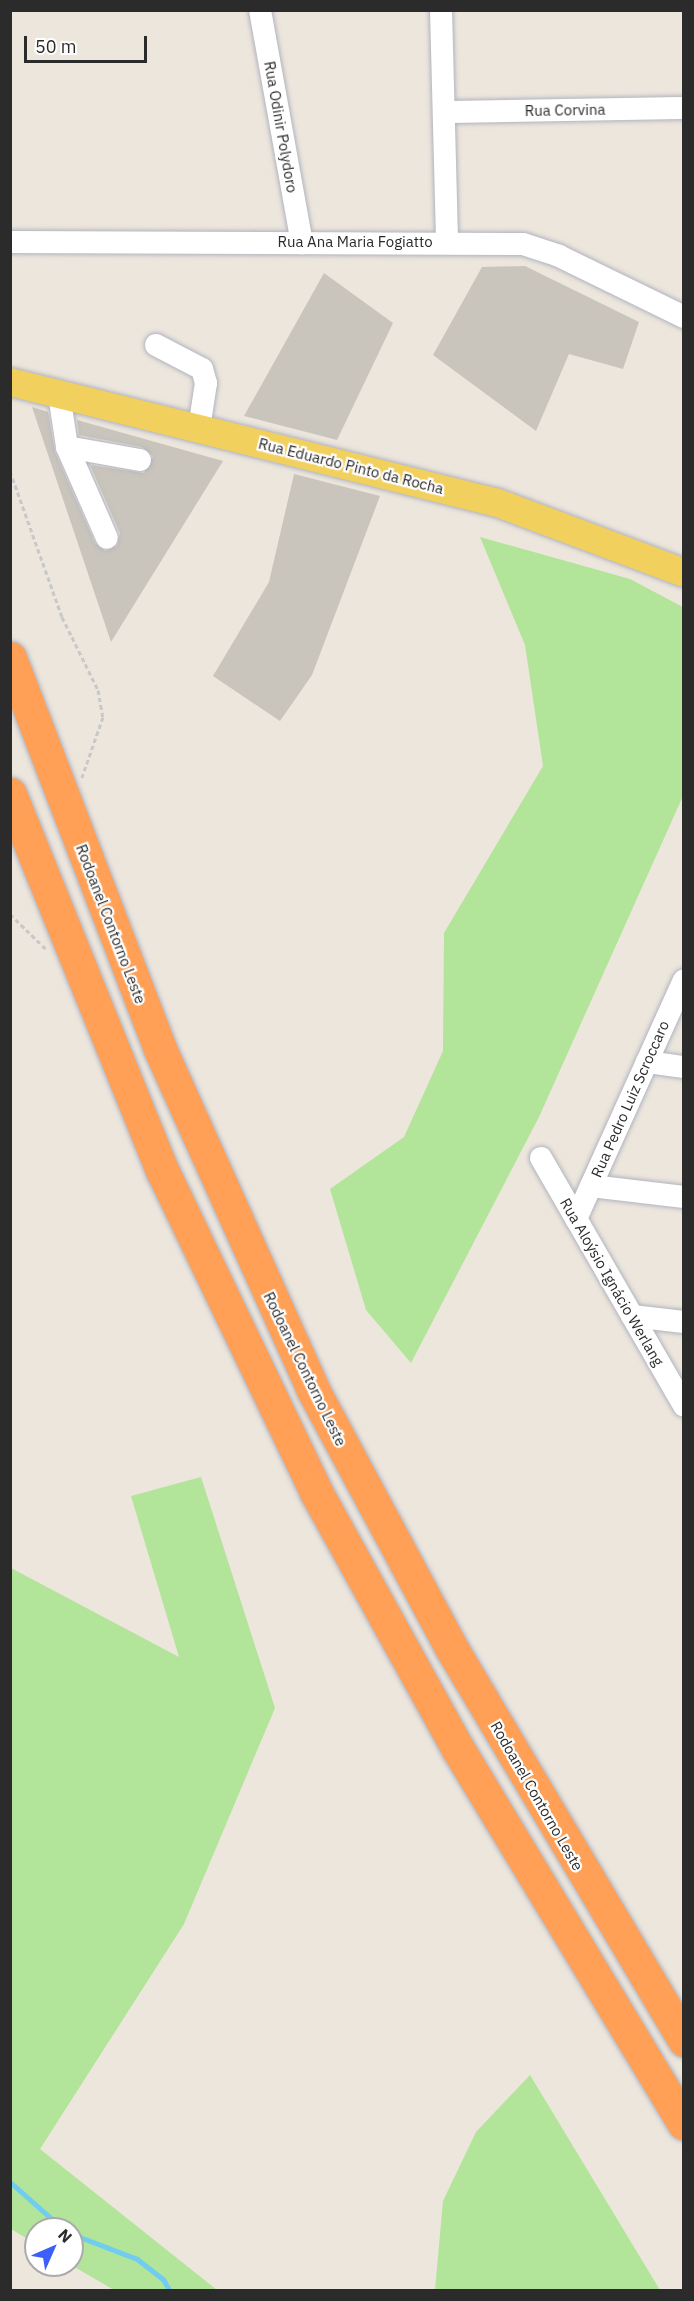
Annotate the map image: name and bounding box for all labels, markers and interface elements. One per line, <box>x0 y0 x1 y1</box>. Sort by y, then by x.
scale bar <box>27 24 150 62</box>
text: 50 m <box>35 35 77 58</box>
street label: Rua Odinir Polydoro <box>261 60 301 194</box>
street label: Rua Corvina <box>524 100 606 120</box>
street label: Rua Ana Maria Fogiatto <box>277 233 433 251</box>
street label: Rua Eduardo Pinto da Rocha <box>257 434 445 498</box>
street label: Rodoanel Contorno Leste <box>72 842 150 1006</box>
street label: Rua Pedro Luiz Scroccaro <box>587 1018 673 1180</box>
street label: Rua Aloýsio Ignácio Werlang <box>556 1195 668 1369</box>
street label: Rodoanel Contorno Leste <box>260 1289 350 1449</box>
street label: Rodoanel Contorno Leste <box>487 1718 587 1874</box>
north arrow <box>24 2217 84 2277</box>
text: N <box>54 2225 76 2247</box>

